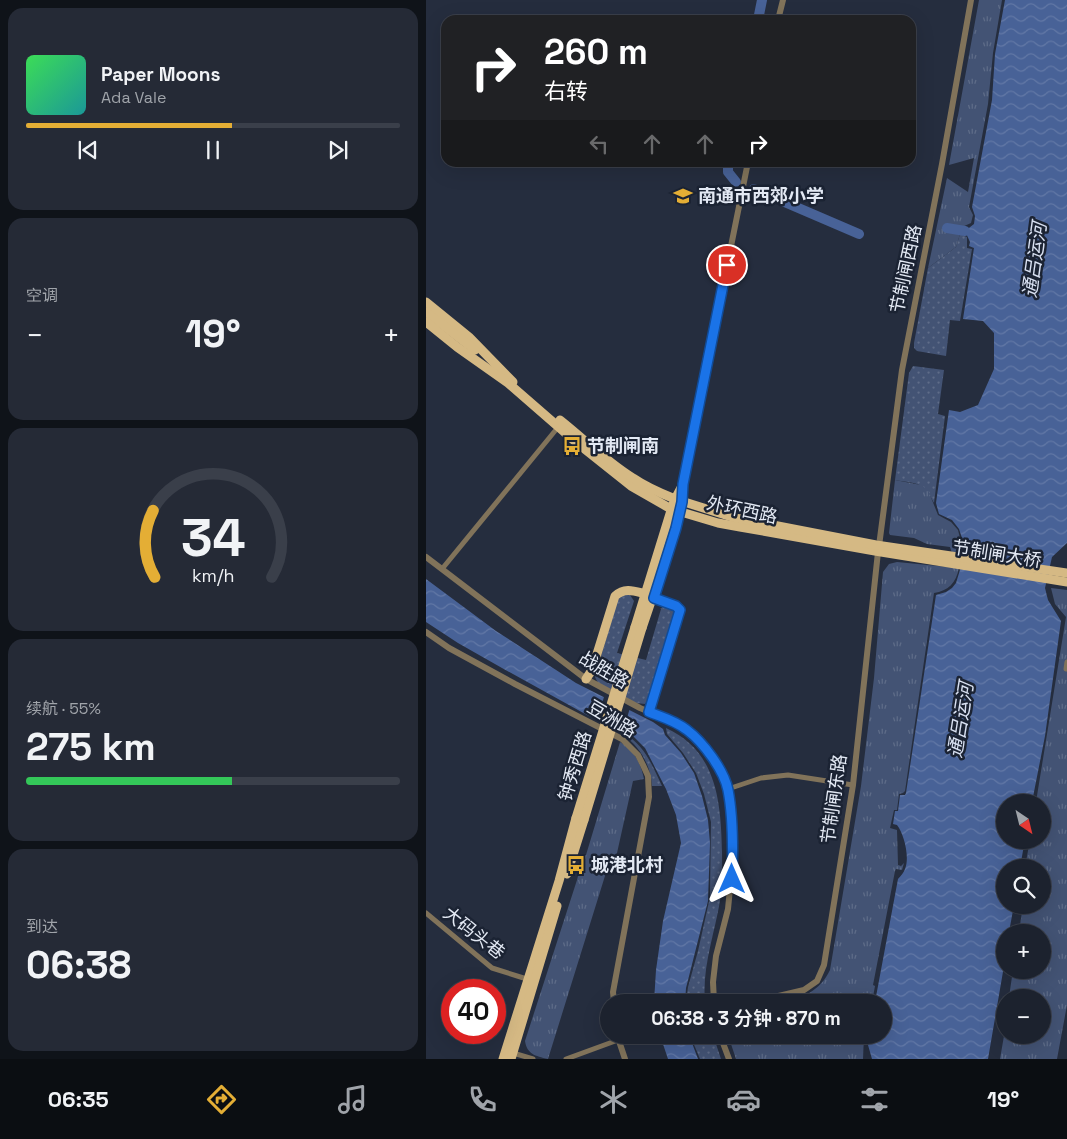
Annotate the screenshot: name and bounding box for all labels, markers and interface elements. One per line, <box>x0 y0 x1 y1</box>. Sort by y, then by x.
text: 260 m <box>544 30 648 74</box>
icon: right <box>461 35 526 100</box>
text: Paper Moons <box>101 62 220 87</box>
text: 右转 <box>544 77 588 105</box>
text: Ada Vale <box>101 87 166 108</box>
icon: left <box>585 130 613 158</box>
icon: ahead <box>638 130 666 158</box>
icon: ahead <box>691 130 719 158</box>
icon: right <box>744 130 772 158</box>
icon: previous <box>74 136 102 164</box>
icon: pause <box>199 136 227 164</box>
icon: next <box>324 136 352 164</box>
place label: 南通市西郊小学 <box>698 184 824 207</box>
school or university icon: 南通市西郊小学 <box>672 185 694 207</box>
water label: 通吕运河 <box>1017 217 1053 299</box>
street label: 节制闸西路 <box>885 222 926 315</box>
pin <box>706 244 748 286</box>
icon: arrive <box>713 251 741 279</box>
text: 空调 <box>26 285 58 306</box>
text: 19° <box>185 310 241 358</box>
text: − <box>26 317 43 353</box>
text: + <box>383 317 400 353</box>
place label: 节制闸南 <box>587 434 659 457</box>
bus stop icon: 节制闸南 <box>561 435 583 457</box>
street label: 外环西路 <box>704 491 780 528</box>
text: 34 <box>181 505 245 571</box>
street label: 节制闸大桥 <box>951 535 1043 572</box>
text: km/h <box>192 564 234 587</box>
street label: 战胜路 <box>575 646 633 693</box>
water label: 通吕运河 <box>942 677 979 760</box>
street label: 豆洲路 <box>583 695 641 742</box>
text: 续航 · 55% <box>26 698 101 719</box>
text: 275 km <box>26 723 156 771</box>
street label: 钟秀西路 <box>553 728 596 804</box>
street label: 节制闸东路 <box>816 753 851 845</box>
north arrow <box>996 794 1051 849</box>
map controls <box>996 794 1051 1044</box>
position arrow <box>705 852 757 904</box>
place label: 城港北村 <box>591 853 663 876</box>
bus stop icon: 城港北村 <box>565 854 587 876</box>
button: search <box>996 859 1051 914</box>
street label: 大码头巷 <box>439 901 510 964</box>
text: 到达 <box>26 916 58 937</box>
button: + <box>996 924 1051 979</box>
text: 06:38 <box>26 941 131 989</box>
speed limit sign: 40 <box>441 979 506 1044</box>
button: − <box>996 989 1051 1044</box>
text: 06:38 · 3 分钟 · 870 m <box>651 1006 841 1031</box>
icon: directions <box>204 1082 239 1117</box>
icon: music <box>335 1082 370 1117</box>
icon: phone <box>465 1082 500 1117</box>
icon: climate <box>596 1082 631 1117</box>
icon: car <box>726 1082 761 1117</box>
icon: filters <box>857 1082 892 1117</box>
text: 06:35 <box>48 1085 109 1113</box>
text: 19° <box>987 1085 1019 1113</box>

